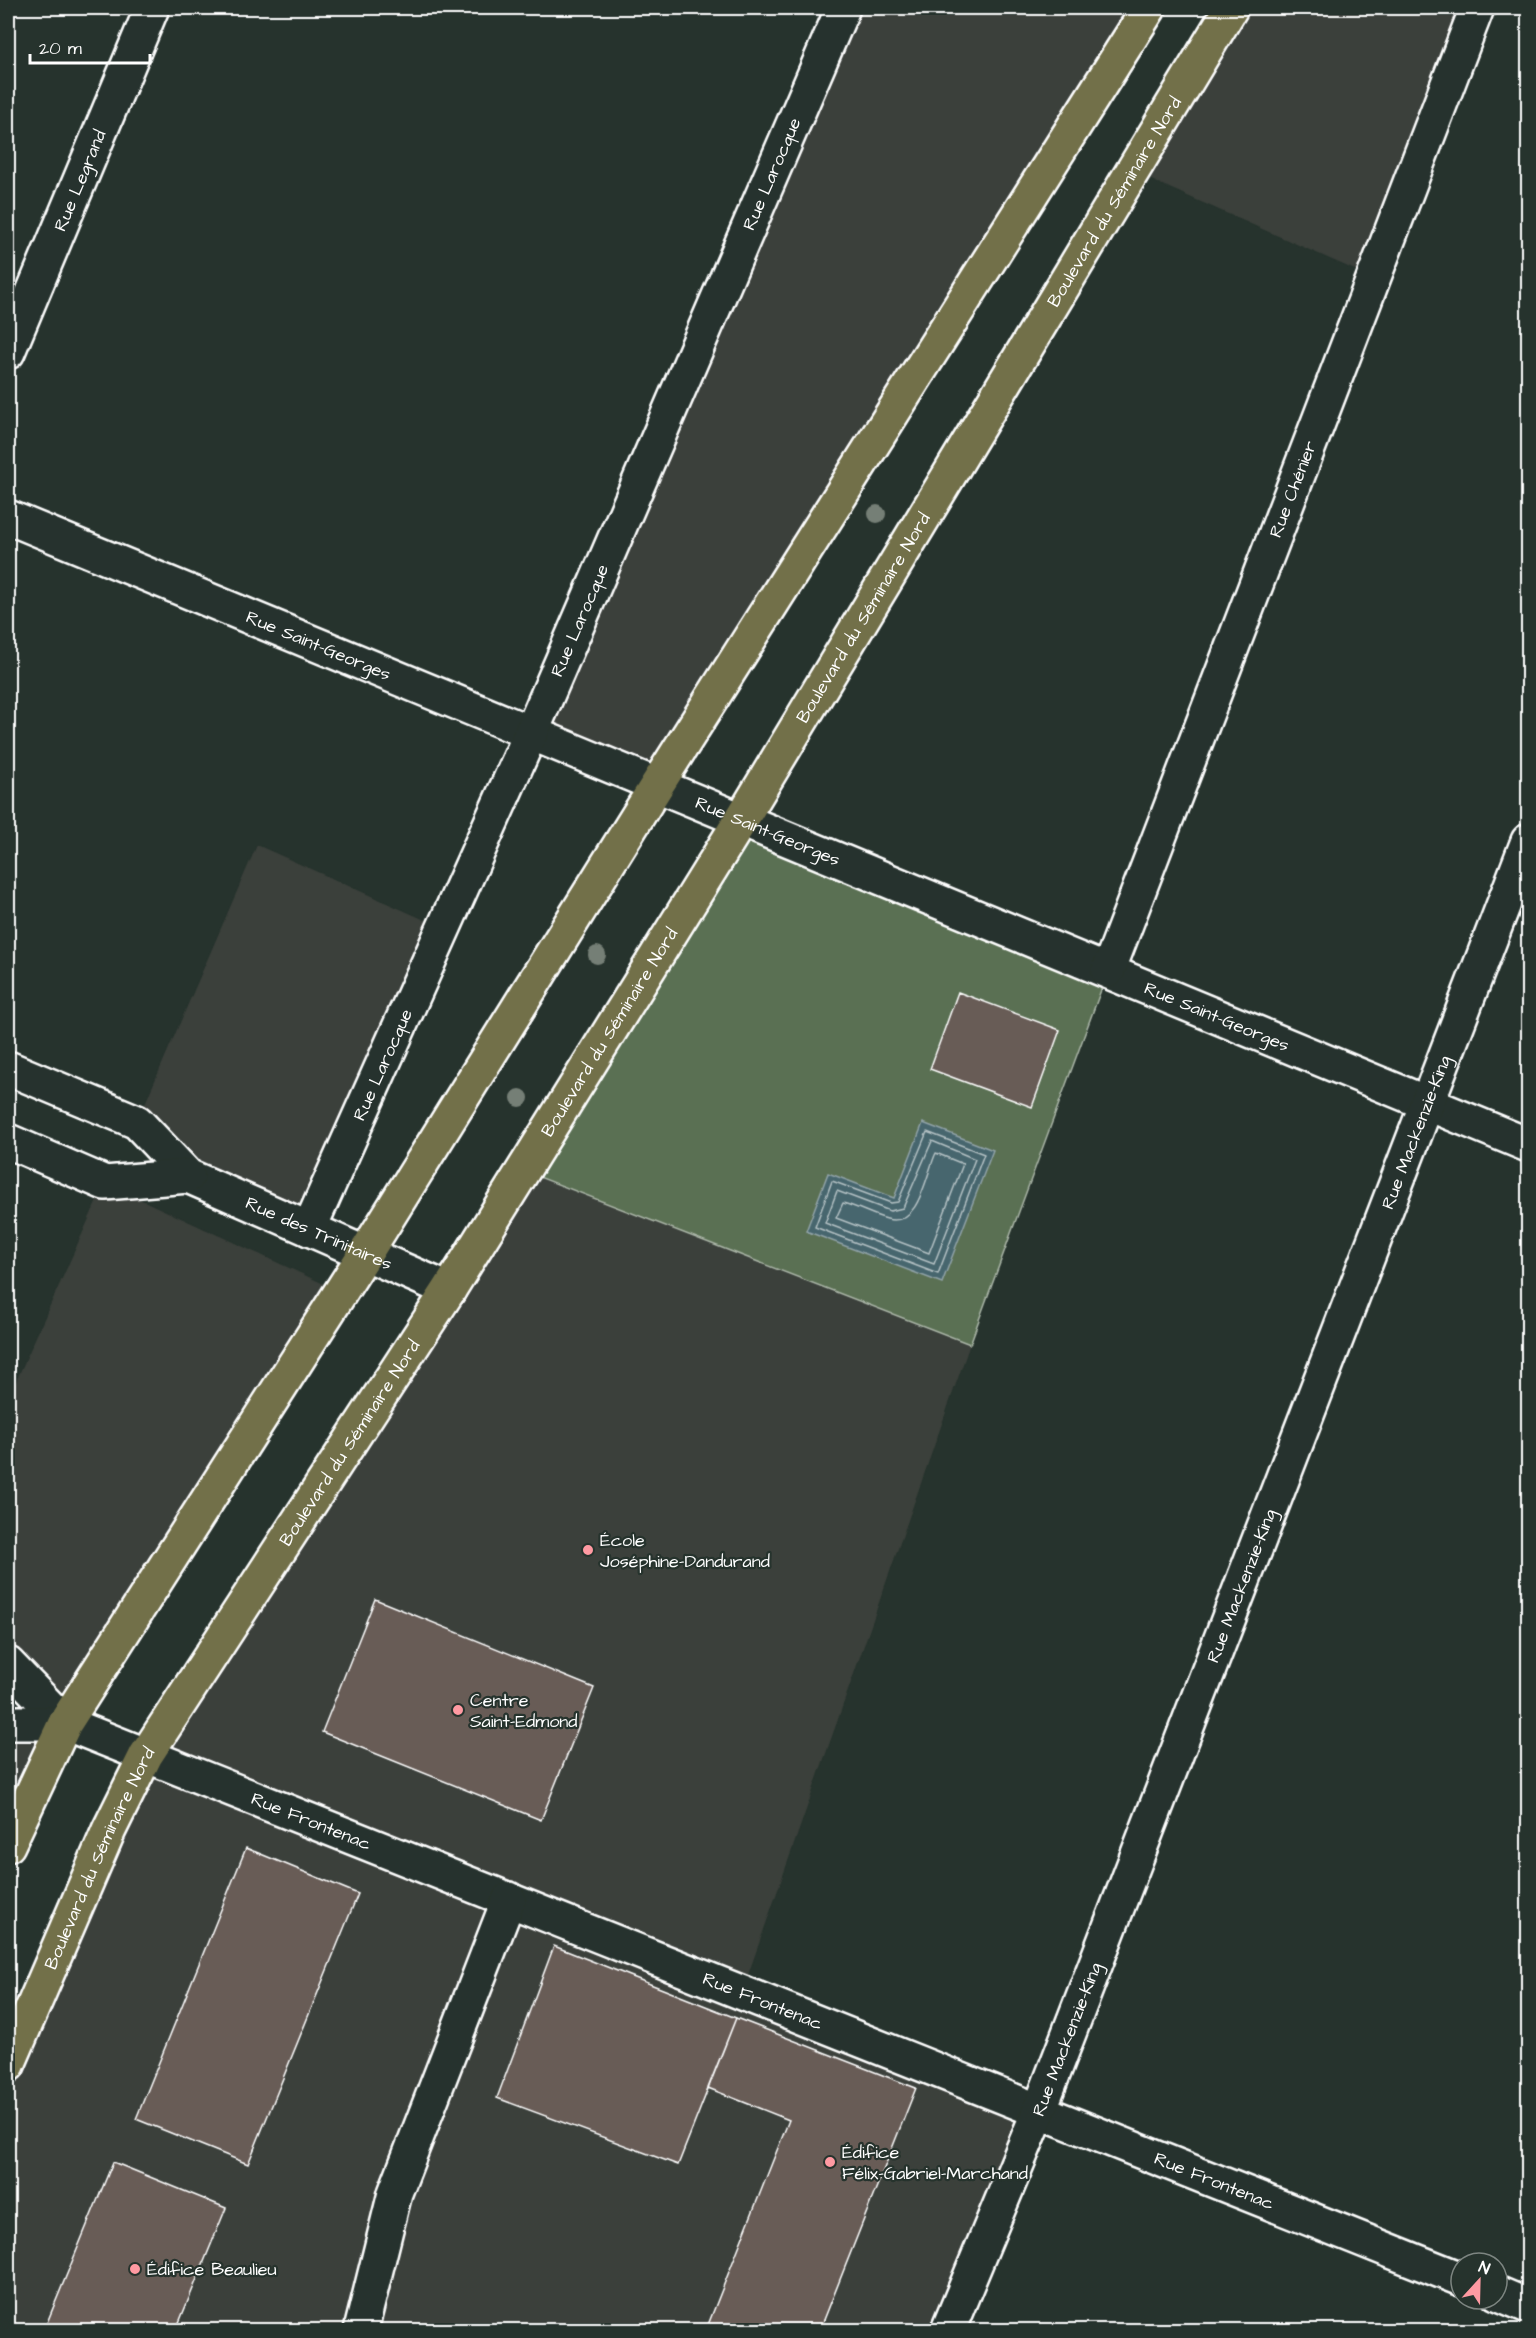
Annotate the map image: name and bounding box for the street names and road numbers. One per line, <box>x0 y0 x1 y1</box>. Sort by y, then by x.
street label: Boulevard du Séminaire Nord <box>1041 92 1188 312</box>
street label: Rue Larocque <box>737 114 807 234</box>
street label: Rue Legrand <box>48 126 113 235</box>
street label: Rue Chénier <box>1263 437 1323 541</box>
street label: Boulevard du Séminaire Nord <box>790 508 937 728</box>
street label: Rue Larocque <box>545 560 615 681</box>
street label: Rue Saint-Georges <box>242 605 395 687</box>
street label: Rue Saint-Georges <box>691 790 844 872</box>
street label: Boulevard du Séminaire Nord <box>535 923 684 1142</box>
street label: Rue Saint-Georges <box>1140 976 1293 1058</box>
street label: Rue Larocque <box>347 1005 419 1125</box>
street label: Rue Mackenzie-King <box>1375 1052 1458 1213</box>
street label: Rue des Trinitaires <box>241 1191 396 1277</box>
street label: Boulevard du Séminaire Nord <box>273 1335 426 1551</box>
street label: Rue Mackenzie-King <box>1201 1505 1284 1667</box>
street label: Boulevard du Séminaire Nord <box>39 1742 161 1974</box>
street label: Rue Frontenac <box>247 1786 375 1857</box>
street label: Rue Mackenzie-King <box>1026 1959 1109 2120</box>
street label: Rue Frontenac <box>699 1966 826 2036</box>
street label: Rue Frontenac <box>1150 2146 1278 2216</box>

